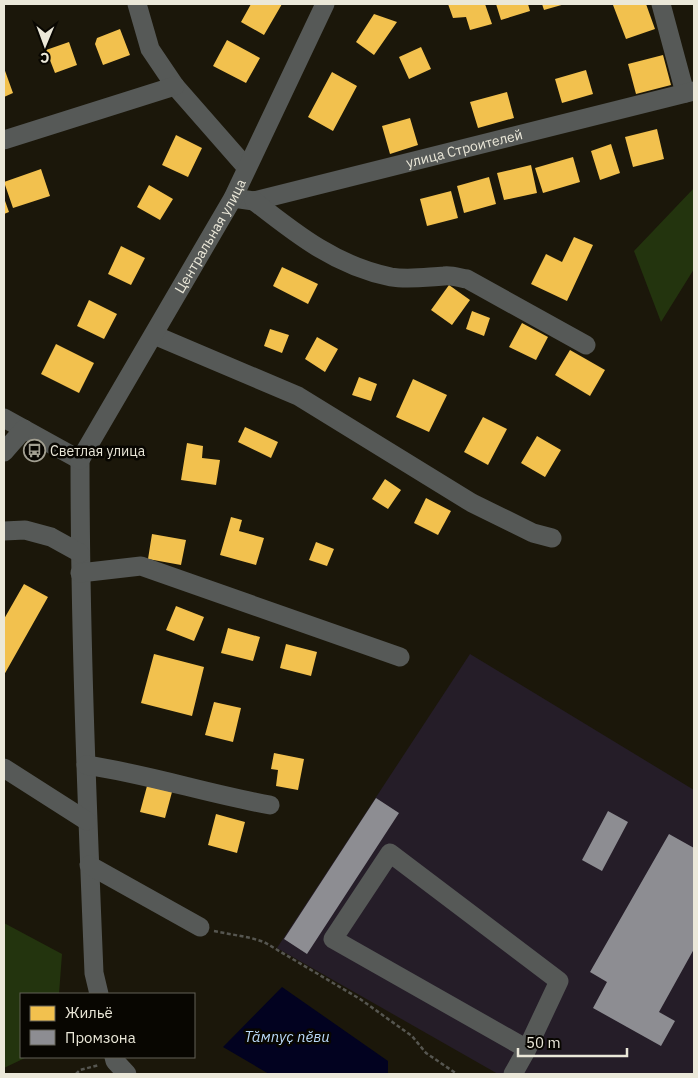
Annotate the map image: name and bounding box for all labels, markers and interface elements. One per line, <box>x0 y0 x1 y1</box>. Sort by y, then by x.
north arrow <box>20 20 70 70</box>
text: С <box>40 49 49 67</box>
street label: улица Строителей <box>404 125 525 172</box>
street label: Центральная улица <box>170 176 250 297</box>
bus stop icon: Светлая улица <box>22 439 46 463</box>
place label: Светлая улица <box>50 442 146 460</box>
legend <box>20 993 195 1058</box>
text: Жильё <box>65 1003 113 1022</box>
scale bar <box>518 1026 627 1058</box>
water label: Тӑмпуҫ пӗви <box>244 1027 330 1046</box>
text: Промзона <box>65 1028 136 1047</box>
text: 50 m <box>526 1033 561 1052</box>

